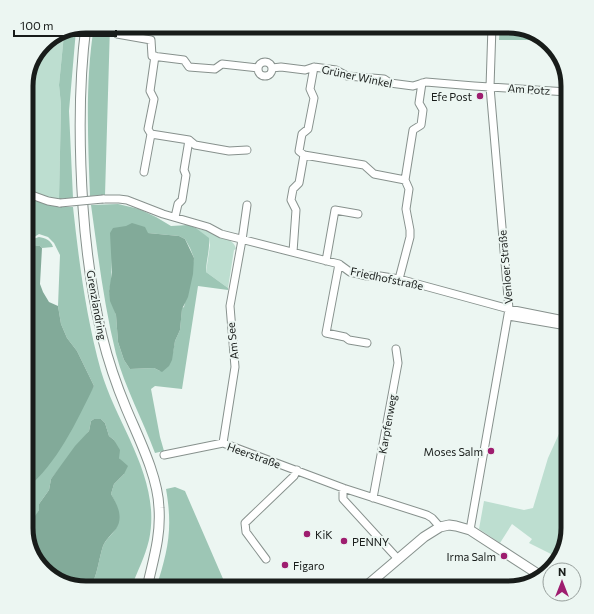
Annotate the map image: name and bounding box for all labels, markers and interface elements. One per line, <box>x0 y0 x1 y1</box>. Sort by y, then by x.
scale bar <box>14 12 116 38</box>
text: 100 m <box>20 18 54 32</box>
street label: Grüner Winkel <box>320 62 394 90</box>
street label: Am Potz <box>507 81 551 97</box>
place label: Efe Post <box>431 90 472 103</box>
marker: Efe Post <box>475 91 485 101</box>
street label: Venloer Straße <box>495 229 515 304</box>
street label: Friedhofstraße <box>349 264 425 292</box>
street label: Grenzlandring <box>84 269 110 341</box>
street label: Am See <box>224 322 240 360</box>
street label: Karpfenweg <box>375 393 399 455</box>
street label: Heerstraße <box>225 439 283 471</box>
place label: Moses Salm <box>424 445 483 458</box>
marker: Moses Salm <box>486 446 496 456</box>
place label: KiK <box>315 528 333 541</box>
marker: KiK <box>302 529 312 539</box>
place label: PENNY <box>352 535 389 548</box>
marker: PENNY <box>339 536 349 546</box>
place label: Irma Salm <box>446 550 496 563</box>
marker: Irma Salm <box>499 551 509 561</box>
place label: Figaro <box>293 559 325 572</box>
marker: Figaro <box>280 560 290 570</box>
north arrow <box>542 562 582 602</box>
text: N <box>558 565 566 578</box>

